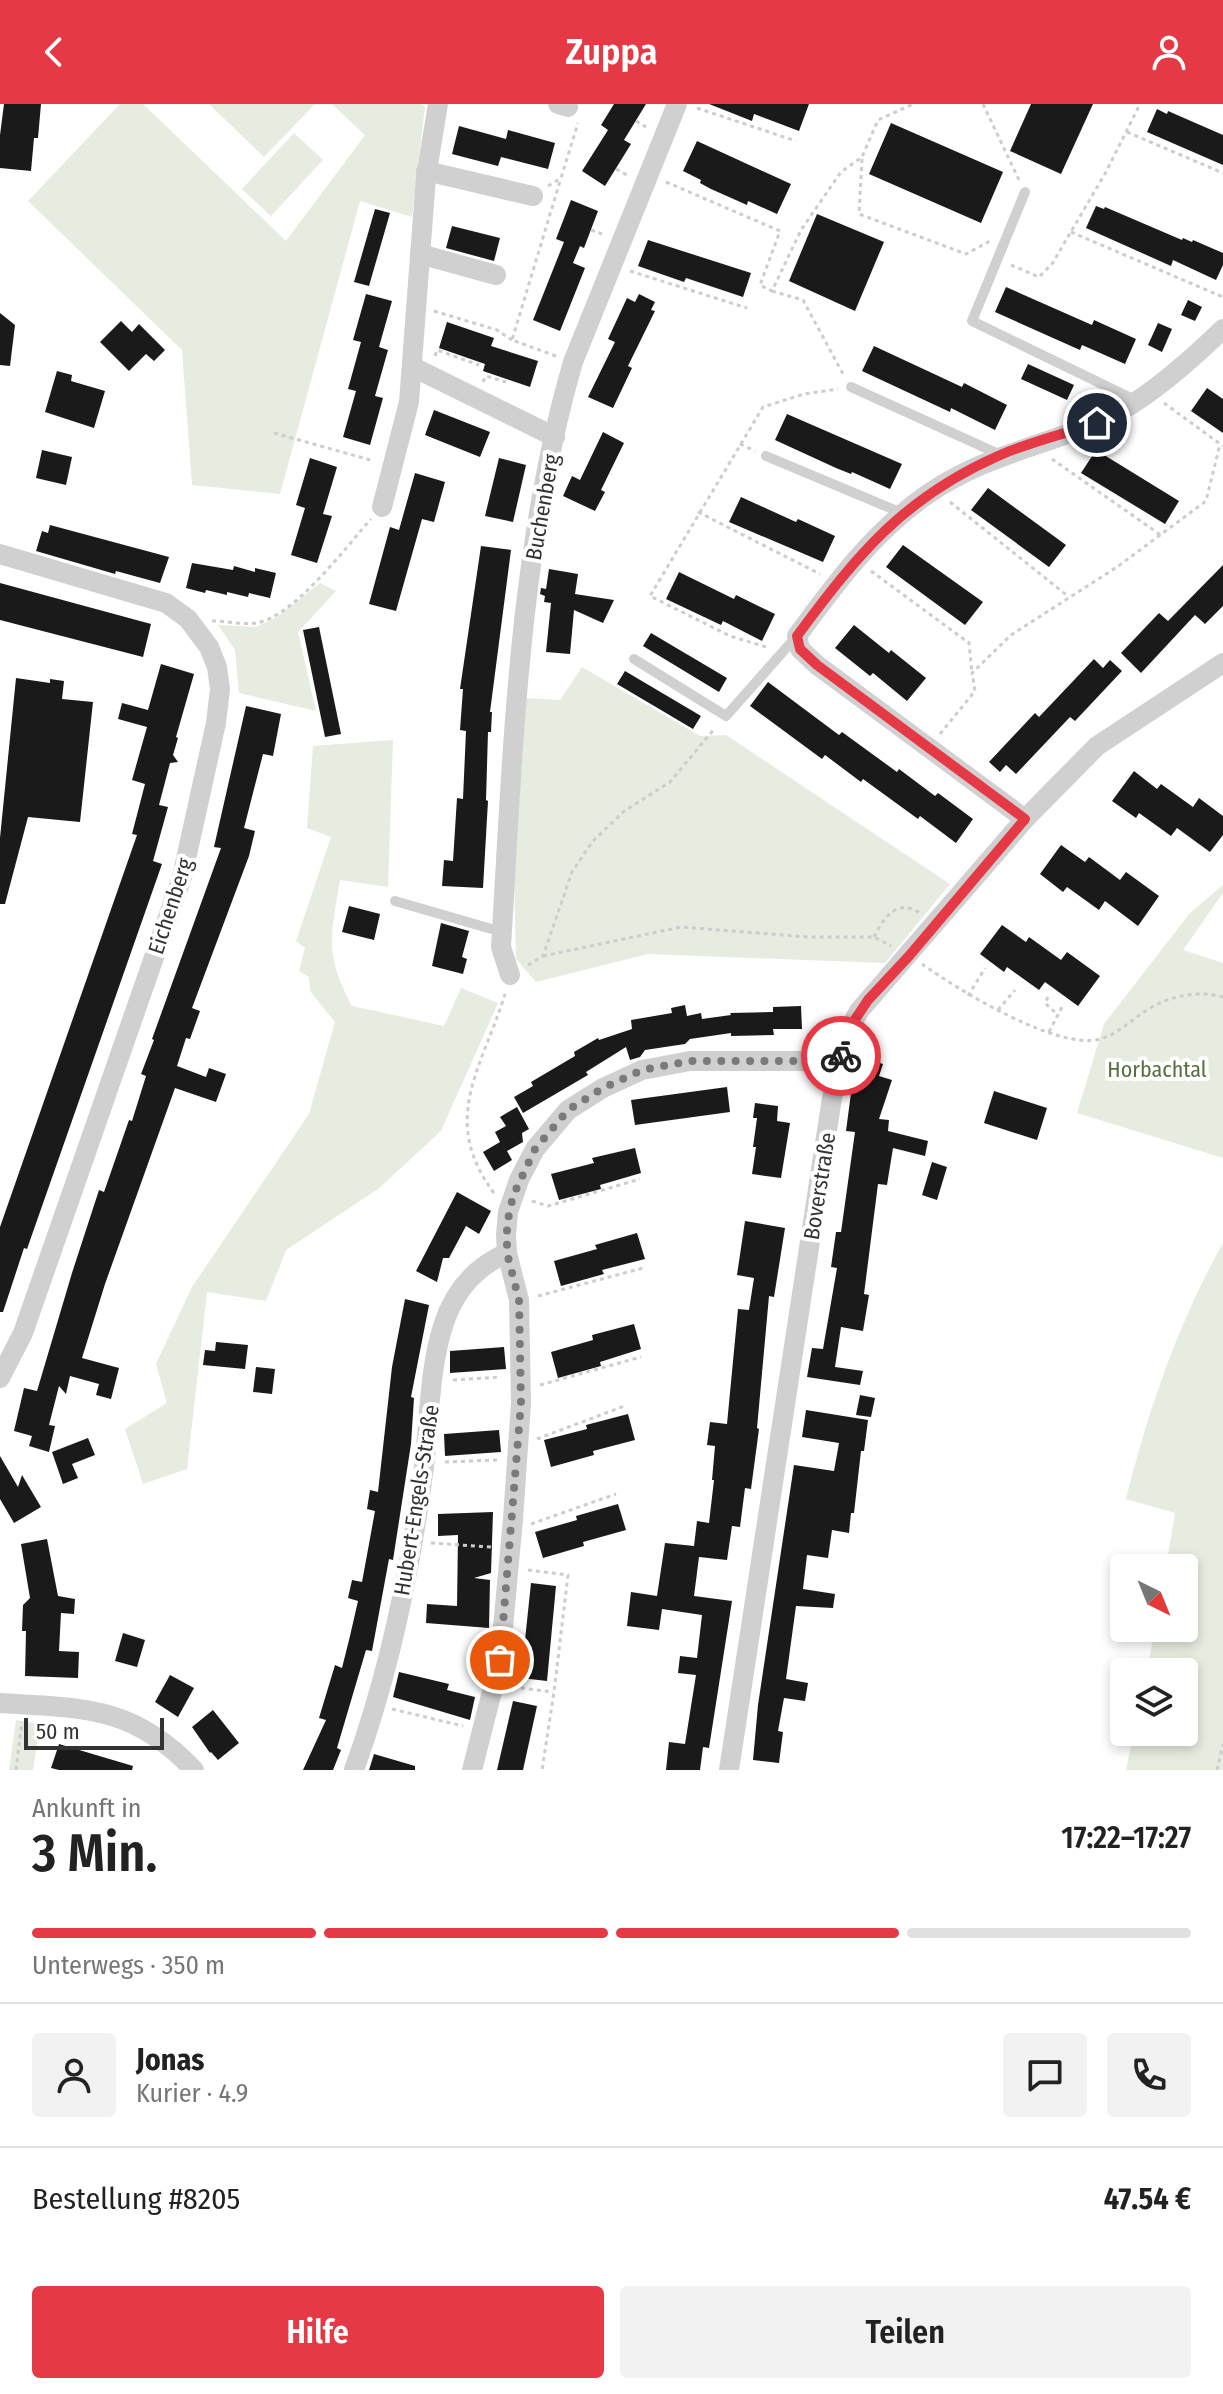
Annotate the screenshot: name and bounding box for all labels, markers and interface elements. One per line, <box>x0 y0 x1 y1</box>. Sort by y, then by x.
icon: back <box>32 30 76 74</box>
text: Zuppa <box>565 30 658 74</box>
icon: person <box>1147 30 1191 74</box>
pin <box>1063 389 1131 457</box>
icon: home <box>1075 401 1119 445</box>
street label: Buchenberg <box>520 451 565 562</box>
street label: Eichenberg <box>142 854 199 958</box>
courier <box>801 1016 881 1096</box>
icon: bike <box>819 1034 863 1078</box>
park label: Horbachtal <box>1107 1056 1207 1083</box>
street label: Boverstraße <box>798 1130 841 1242</box>
street label: Hubert-Engels-Straße <box>388 1403 445 1597</box>
north arrow <box>1110 1554 1198 1642</box>
map controls <box>1110 1554 1198 1746</box>
pin <box>466 1626 534 1694</box>
icon: bag <box>478 1638 522 1682</box>
button: layers <box>1110 1658 1198 1746</box>
scale bar <box>24 1714 164 1750</box>
text: 50 m <box>36 1718 80 1745</box>
text: Ankunft in <box>32 1793 141 1824</box>
text: 17:22–17:27 <box>1061 1820 1191 1856</box>
text: 3 Min. <box>32 1822 157 1885</box>
text: Unterwegs · 350 m <box>32 1950 225 1981</box>
button: person <box>32 2033 116 2117</box>
button: chat <box>1003 2033 1087 2117</box>
button: phone <box>1107 2033 1191 2117</box>
text: Jonas <box>136 2042 204 2078</box>
text: Kurier · 4.9 <box>136 2078 248 2109</box>
text: Bestellung #8205 <box>32 2181 240 2217</box>
text: 47.54 € <box>1104 2181 1191 2217</box>
button: Hilfe <box>32 2286 604 2378</box>
button: Teilen <box>620 2286 1191 2378</box>

